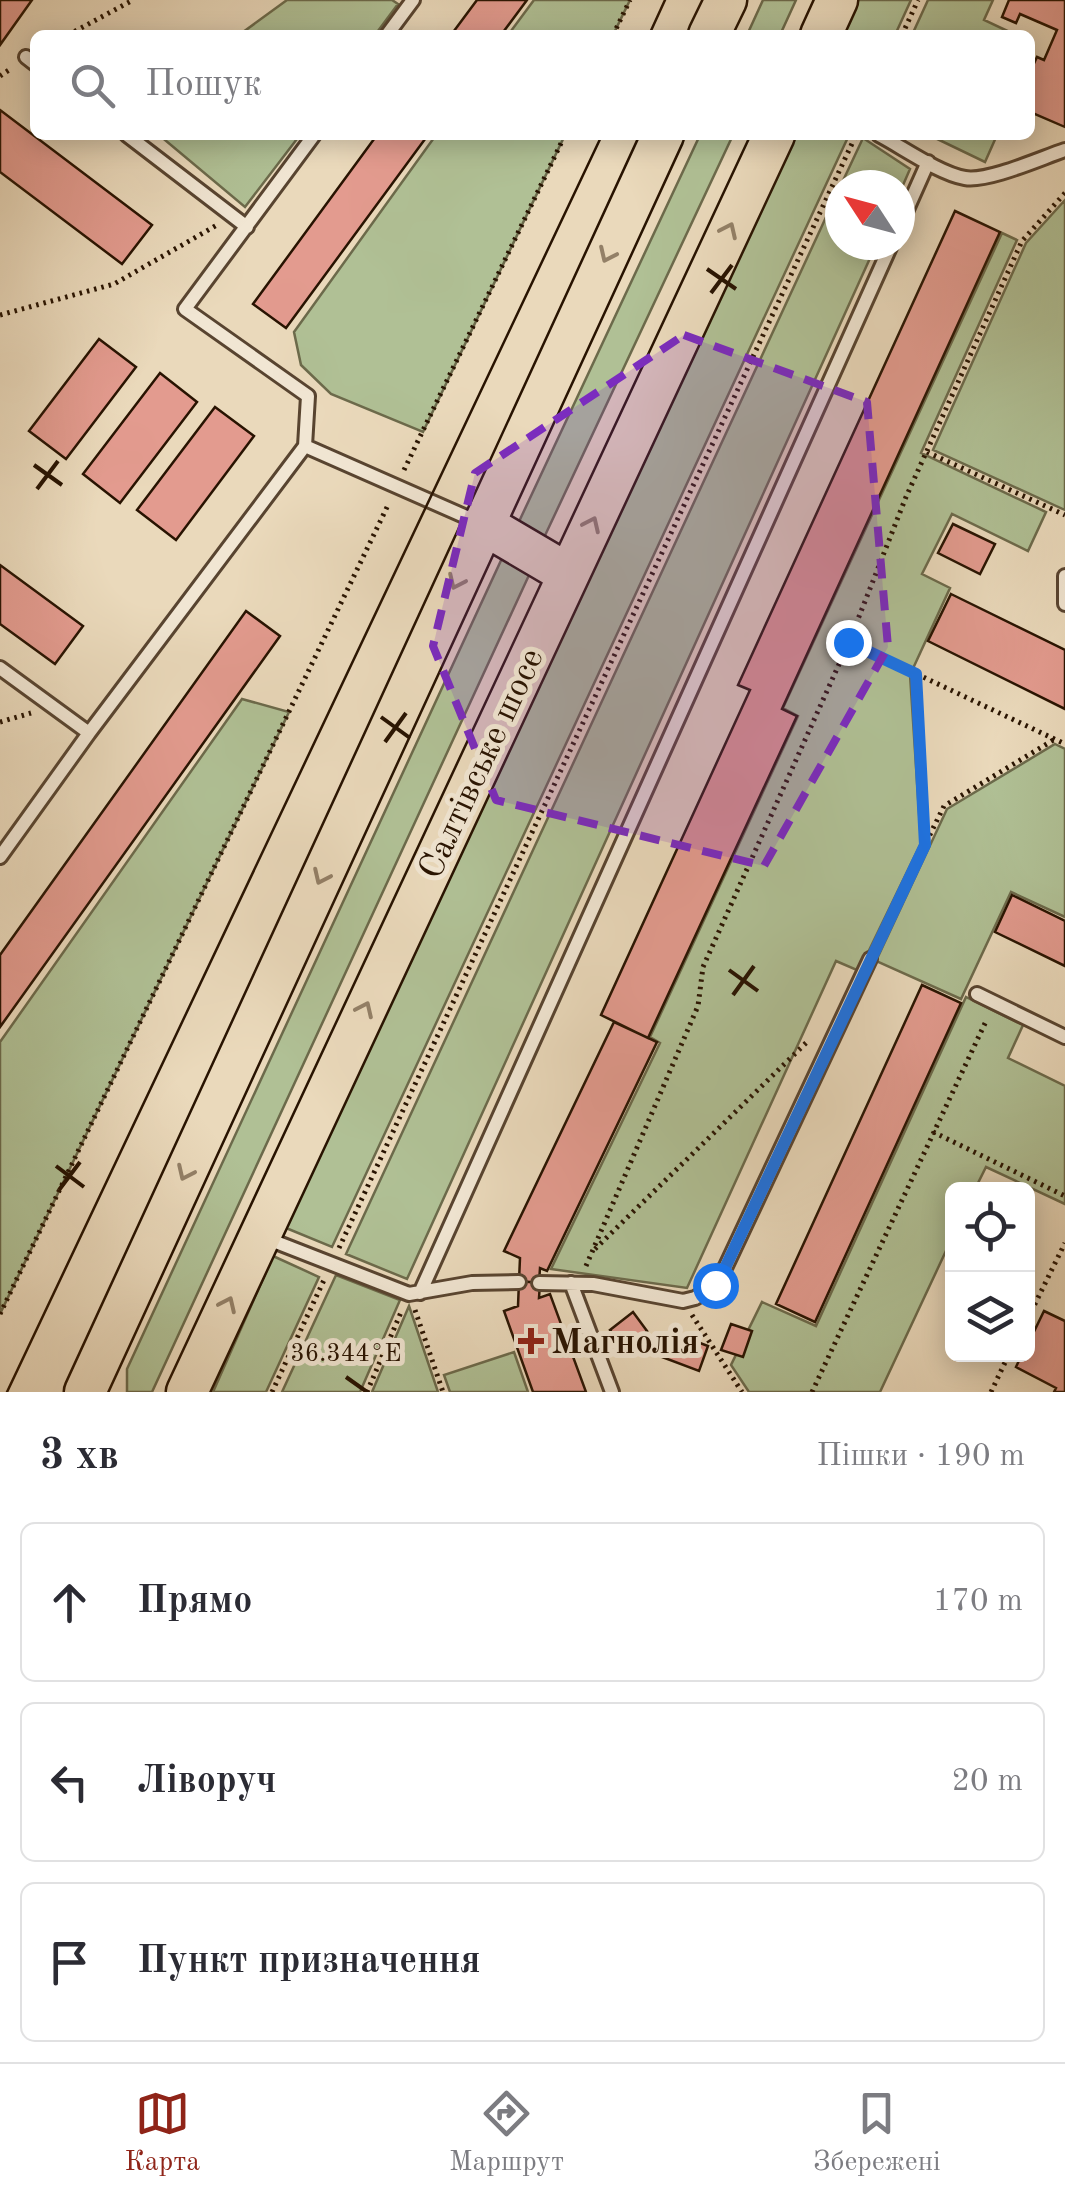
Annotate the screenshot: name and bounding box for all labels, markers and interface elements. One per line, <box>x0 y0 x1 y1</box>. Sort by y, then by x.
search box <box>30 30 1035 140</box>
icon: search <box>65 58 120 113</box>
text: Пошук <box>145 66 262 104</box>
north arrow <box>825 170 915 260</box>
one-way arrow <box>717 222 737 240</box>
one-way arrow <box>600 245 620 263</box>
one-way arrow <box>579 517 599 535</box>
one-way arrow <box>449 572 469 590</box>
route end <box>826 620 872 666</box>
street label: Салтівське шосе <box>414 643 551 885</box>
one-way arrow <box>313 867 333 885</box>
one-way arrow <box>353 1001 373 1019</box>
one-way arrow <box>178 1163 198 1181</box>
map controls <box>945 1182 1035 1362</box>
button: locate <box>945 1182 1035 1272</box>
route start <box>693 1263 739 1309</box>
button: layers <box>945 1272 1035 1362</box>
one-way arrow <box>215 1296 235 1314</box>
place label: Магнолія <box>551 1326 699 1361</box>
marker: Магнолія <box>520 1330 542 1352</box>
text: 36.344°E <box>290 1342 402 1367</box>
text: 3 хв <box>40 1436 119 1478</box>
text: Пішки · 190 m <box>817 1441 1025 1473</box>
icon: ahead <box>42 1575 97 1630</box>
text: Прямо <box>137 1583 252 1621</box>
text: 170 m <box>933 1586 1023 1618</box>
icon: left <box>42 1755 97 1810</box>
text: Ліворуч <box>137 1763 276 1801</box>
text: 20 m <box>952 1766 1023 1798</box>
icon: arrive <box>42 1935 97 1990</box>
text: Пункт призначення <box>137 1943 481 1981</box>
tab: Карта <box>124 2086 200 2181</box>
tab: Маршрут <box>449 2086 564 2181</box>
tab: Збережені <box>813 2086 941 2181</box>

